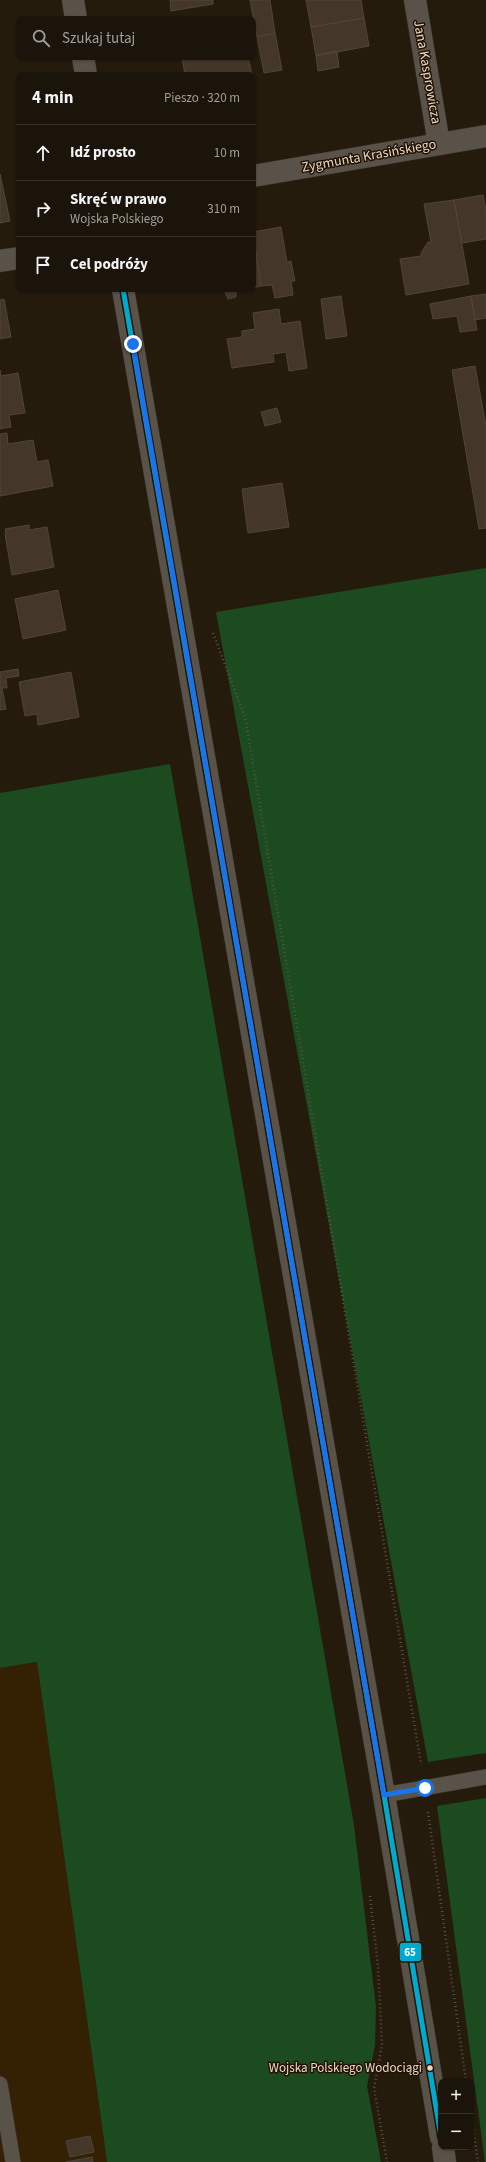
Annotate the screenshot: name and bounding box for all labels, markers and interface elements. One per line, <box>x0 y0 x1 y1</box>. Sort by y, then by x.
search box <box>16 16 256 60</box>
street label: Jana Kasprowicza <box>408 19 446 125</box>
icon: search <box>30 27 52 49</box>
text: Szukaj tutaj <box>62 28 135 49</box>
text: 4 min <box>32 86 73 110</box>
text: Pieszo · 320 m <box>164 89 240 107</box>
street label: Zygmunta Krasińskiego <box>300 134 438 178</box>
icon: ahead <box>32 142 54 164</box>
text: Idź prosto <box>70 142 136 163</box>
text: 10 m <box>214 144 240 162</box>
text: Skręć w prawo <box>70 189 167 210</box>
icon: right <box>32 198 54 220</box>
text: 310 m <box>207 200 240 218</box>
text: Wojska Polskiego <box>70 210 164 228</box>
icon: arrive <box>32 254 54 276</box>
text: Cel podróży <box>70 254 148 275</box>
route end <box>124 335 142 353</box>
route start <box>416 1779 434 1797</box>
line badge: 65 <box>399 1942 422 1962</box>
text: 65 <box>404 1945 416 1960</box>
place label: Wojska Polskiego Wodociągi <box>269 2059 422 2077</box>
marker: Wojska Polskiego Wodociągi <box>425 2063 435 2073</box>
map controls <box>438 2078 474 2150</box>
button: + <box>438 2078 474 2114</box>
button: − <box>438 2114 474 2150</box>

